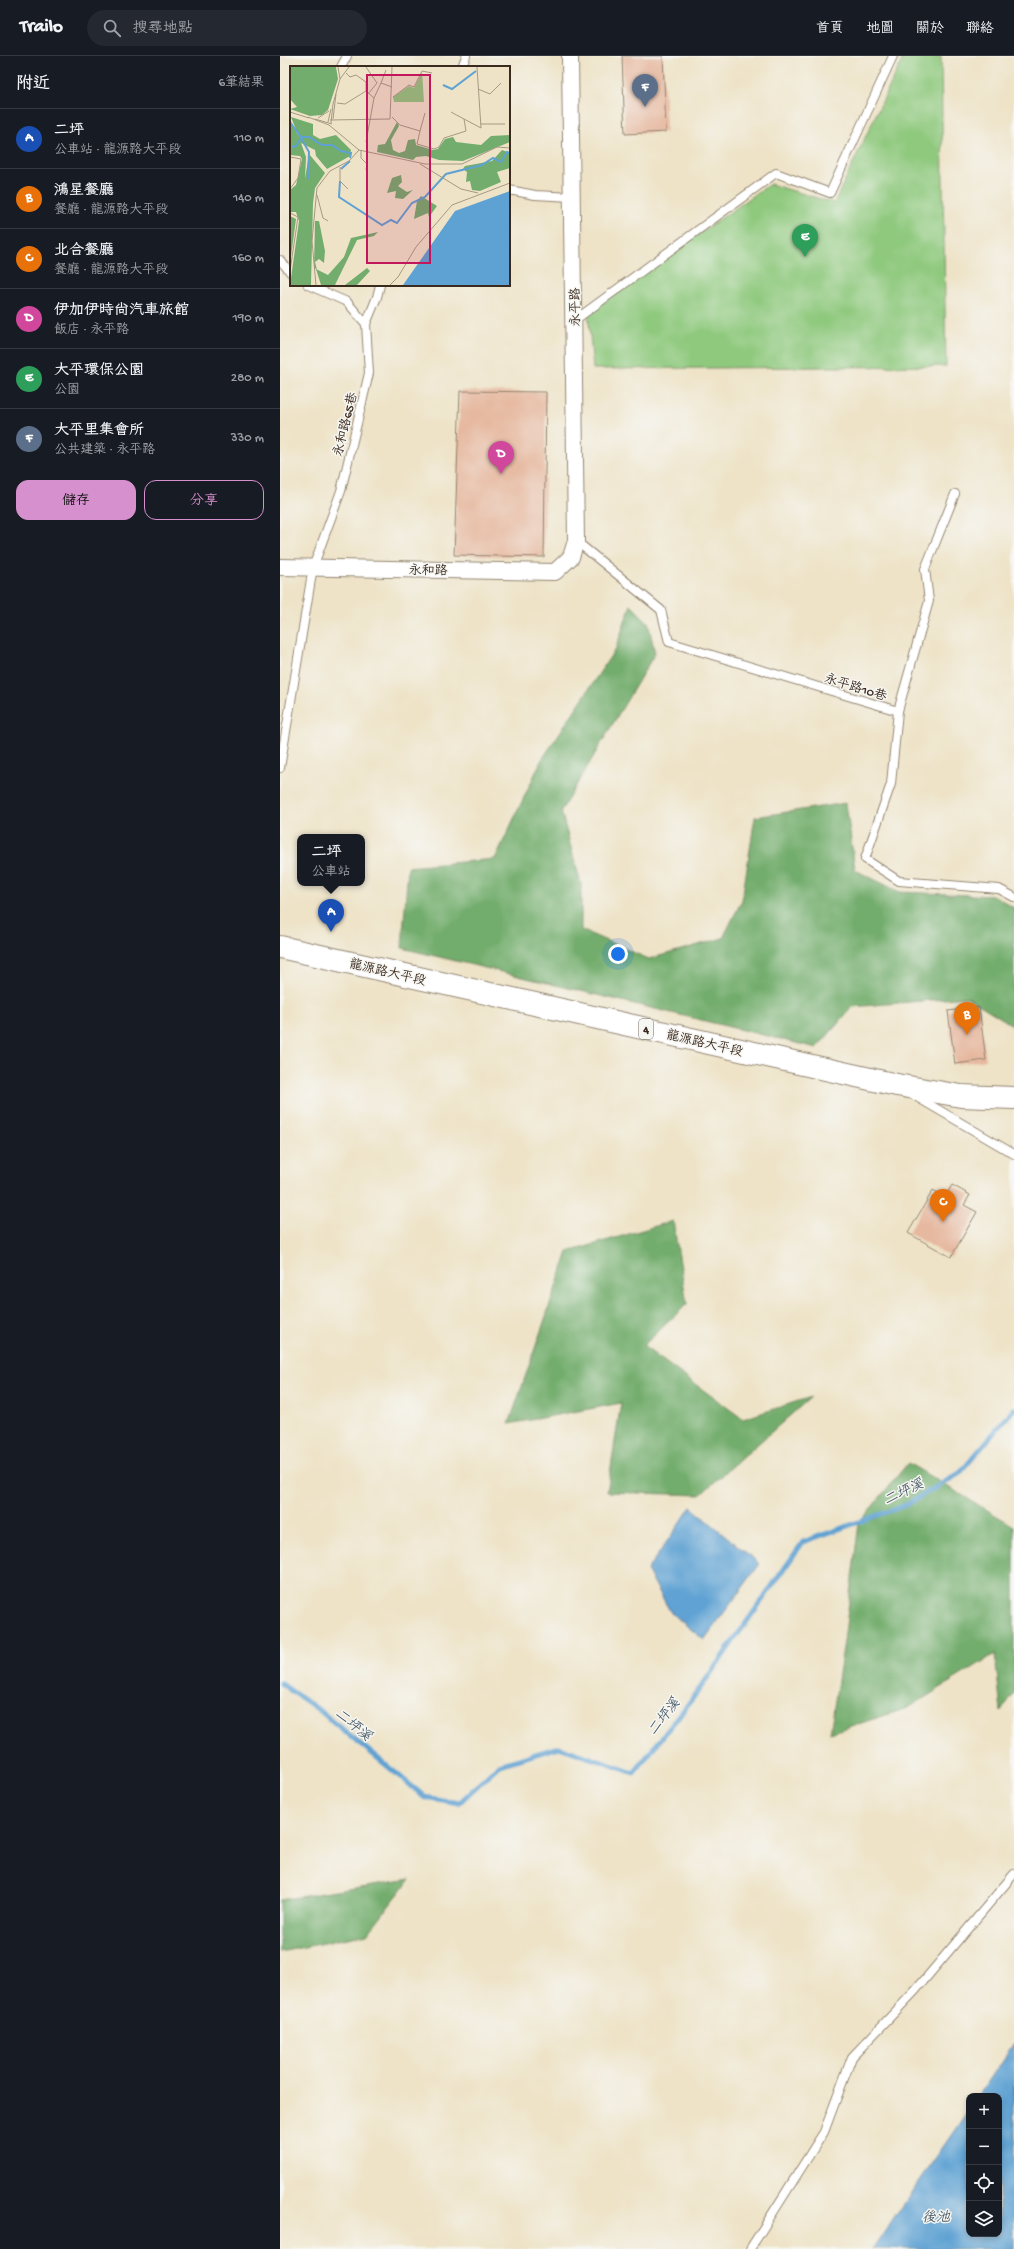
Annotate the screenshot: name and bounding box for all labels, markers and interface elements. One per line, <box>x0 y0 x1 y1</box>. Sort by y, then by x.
search box <box>87 10 367 46</box>
text: Trailo <box>20 16 63 39</box>
icon: search <box>101 17 123 39</box>
text: 搜尋地點 <box>133 20 193 38</box>
text: 首頁 <box>816 21 844 38</box>
text: 地圖 <box>866 21 894 38</box>
text: 關於 <box>916 21 944 38</box>
text: 聯絡 <box>966 21 994 38</box>
inset map <box>290 66 510 286</box>
pin: F <box>632 74 658 107</box>
text: 附近 <box>16 75 50 95</box>
text: 6筆結果 <box>218 76 264 91</box>
text: 二坪 <box>54 122 84 140</box>
text: A <box>25 131 33 146</box>
text: 110 m <box>234 131 264 146</box>
text: 公車站 · 龍源路大平段 <box>54 143 181 158</box>
text: 鴻星餐廳 <box>54 182 114 200</box>
text: B <box>26 191 32 206</box>
text: 140 m <box>233 191 264 206</box>
text: 餐廳 · 龍源路大平段 <box>54 203 168 218</box>
pin: E <box>792 224 818 257</box>
text: 北合餐廳 <box>54 242 114 260</box>
text: C <box>25 251 33 266</box>
text: 160 m <box>232 251 264 266</box>
text: 餐廳 · 龍源路大平段 <box>54 263 168 278</box>
street label: 永平路 <box>568 287 584 327</box>
text: 伊加伊時尚汽車旅館 <box>54 302 189 320</box>
text: D <box>25 311 33 326</box>
text: 190 m <box>233 311 264 326</box>
text: 飯店 · 永平路 <box>54 323 129 338</box>
text: 大平環保公園 <box>54 362 144 380</box>
text: E <box>25 371 33 386</box>
text: 280 m <box>231 371 264 386</box>
text: 公園 <box>54 383 80 398</box>
street label: 永和路65巷 <box>330 391 362 458</box>
text: 大平里集會所 <box>54 422 144 440</box>
text: F <box>26 431 32 446</box>
text: 330 m <box>231 431 264 446</box>
pin: D <box>488 441 514 474</box>
text: 公共建築 · 永平路 <box>54 443 155 458</box>
button: 儲存 <box>16 480 136 520</box>
button: 分享 <box>144 480 264 520</box>
street label: 永和路 <box>408 563 448 579</box>
street label: 永平路10巷 <box>822 671 889 705</box>
popup <box>297 834 365 886</box>
text: 二坪 <box>311 844 342 862</box>
text: 公車站 <box>311 865 351 880</box>
pin: A <box>318 899 344 932</box>
your location <box>608 944 628 964</box>
street label: 龍源路大平段 <box>348 956 427 990</box>
pin: B <box>954 1002 980 1035</box>
road number: 4 <box>639 1019 653 1039</box>
street label: 龍源路大平段 <box>665 1027 744 1061</box>
pin: C <box>930 1189 956 1222</box>
water label: 二坪溪 <box>881 1475 928 1510</box>
water label: 二坪溪 <box>645 1694 685 1739</box>
water label: 二坪溪 <box>331 1705 376 1746</box>
map controls <box>966 2093 1002 2237</box>
button: + <box>966 2093 1002 2129</box>
button: − <box>966 2129 1002 2165</box>
button: locate <box>966 2165 1002 2201</box>
button: layers <box>966 2201 1002 2237</box>
water label: 後池 <box>922 2209 951 2227</box>

